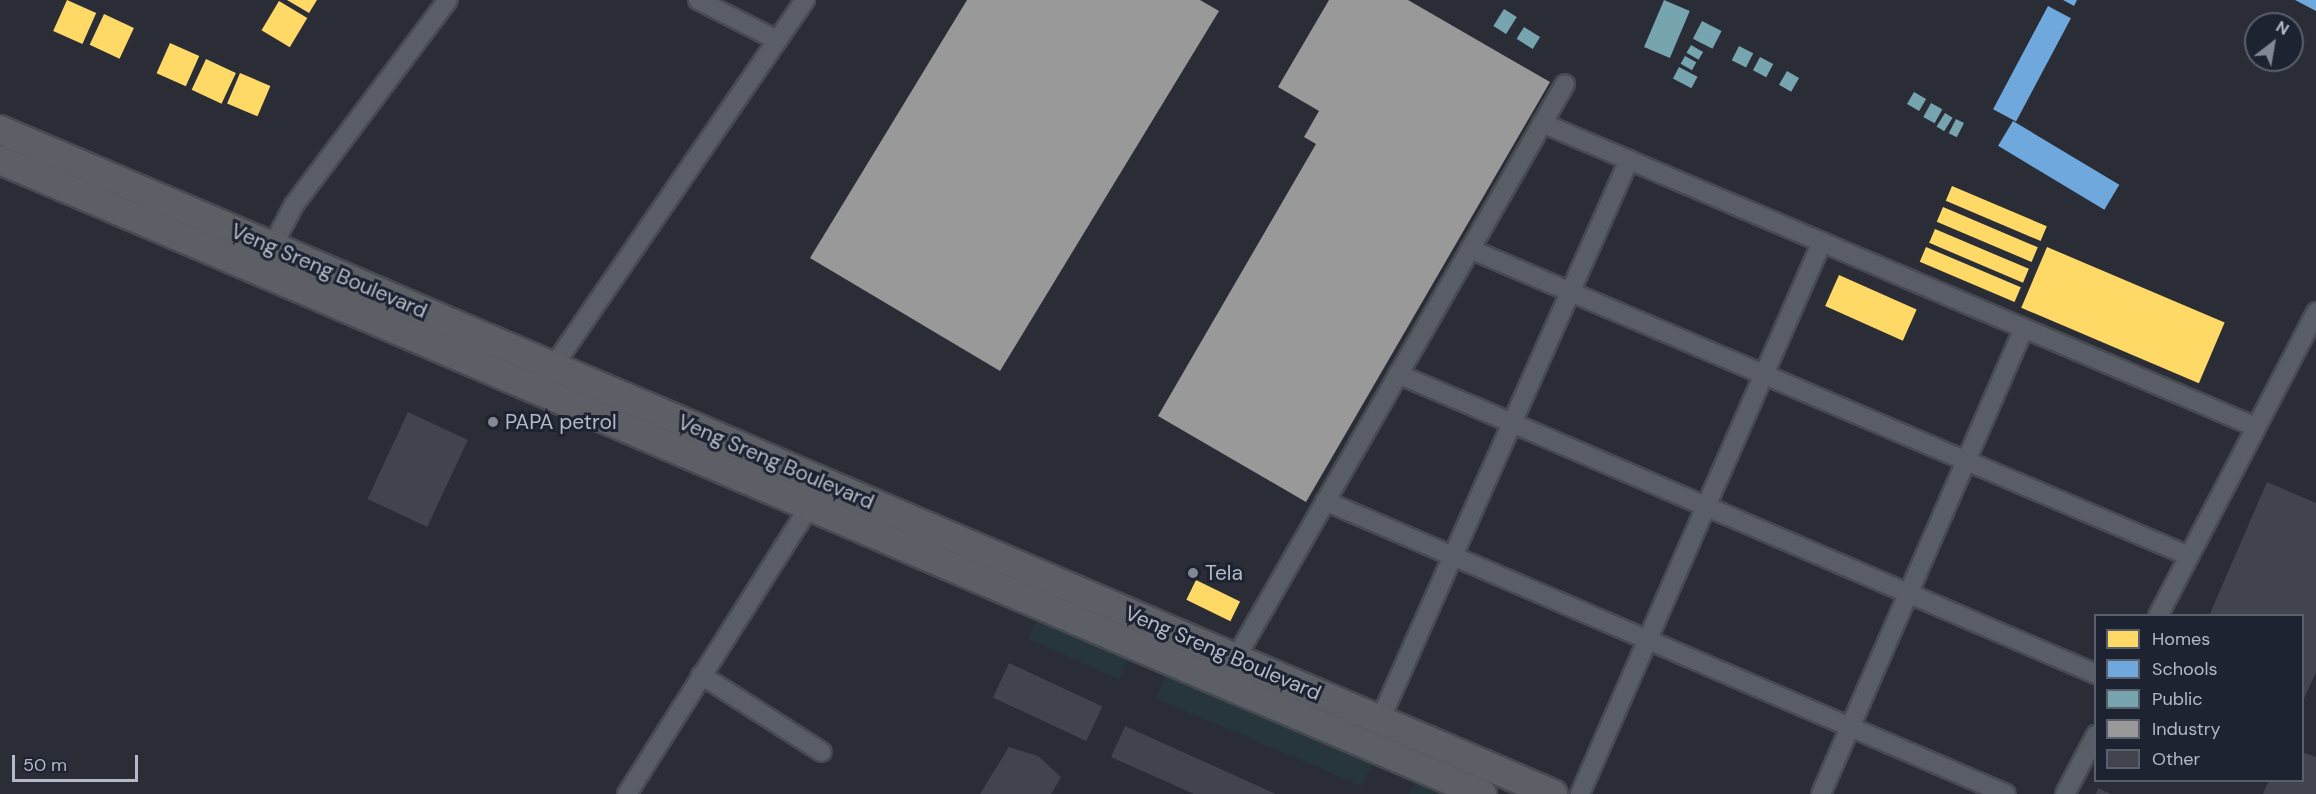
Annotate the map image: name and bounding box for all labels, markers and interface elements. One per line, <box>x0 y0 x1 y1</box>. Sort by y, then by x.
north arrow <box>2244 12 2304 72</box>
text: N <box>2272 16 2293 40</box>
street label: Veng Sreng Boulevard <box>227 218 431 324</box>
place label: PAPA petrol <box>505 409 617 435</box>
street label: Veng Sreng Boulevard <box>674 409 878 515</box>
marker: PAPA petrol <box>486 415 500 429</box>
place label: Tela <box>1205 560 1243 586</box>
marker: Tela <box>1186 566 1200 580</box>
street label: Veng Sreng Boulevard <box>1121 600 1325 706</box>
legend <box>2094 614 2304 782</box>
text: Homes <box>2152 627 2210 651</box>
text: Schools <box>2152 657 2217 681</box>
text: Public <box>2152 687 2203 711</box>
text: Industry <box>2152 717 2221 741</box>
scale bar <box>15 743 141 781</box>
text: Other <box>2152 747 2200 771</box>
text: 50 m <box>23 753 67 777</box>

